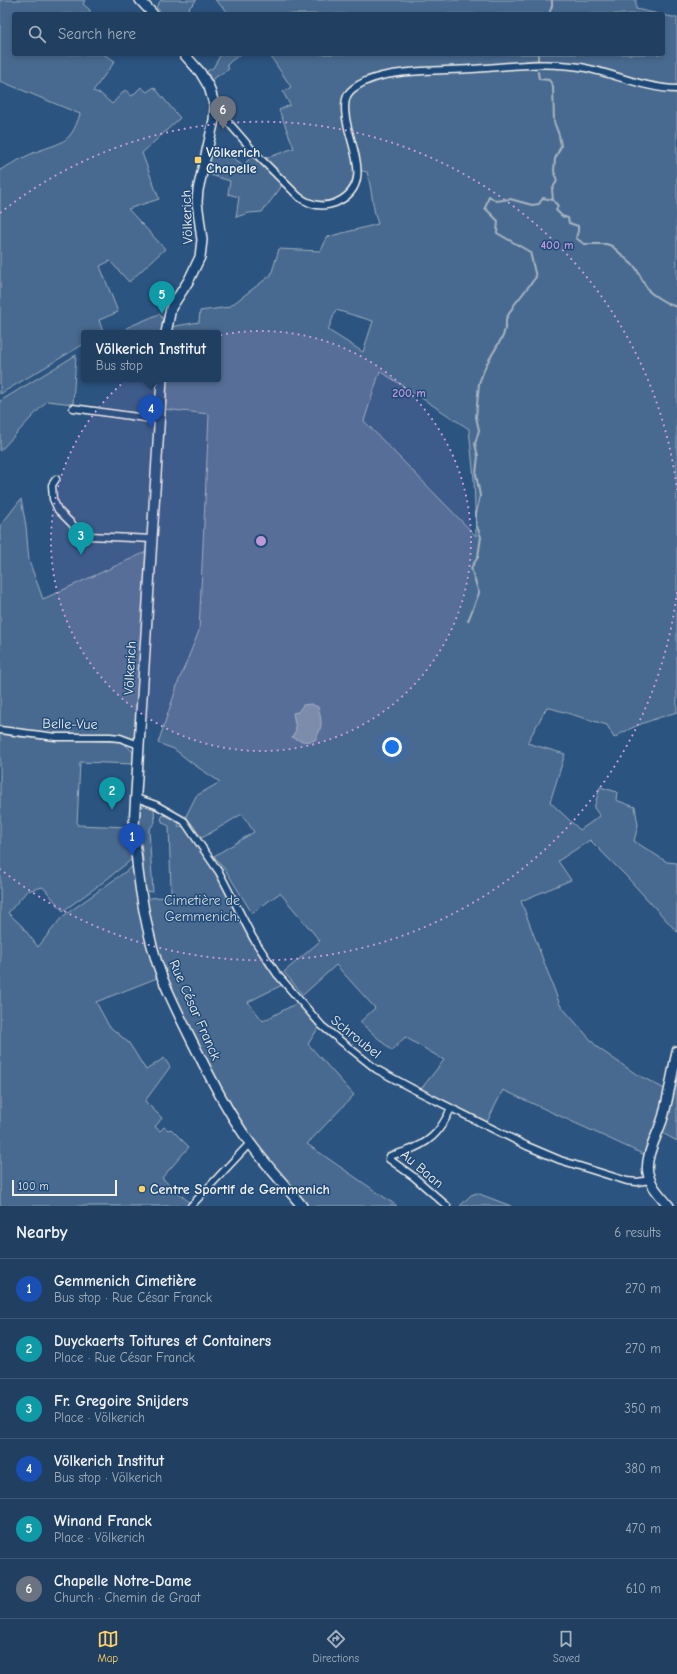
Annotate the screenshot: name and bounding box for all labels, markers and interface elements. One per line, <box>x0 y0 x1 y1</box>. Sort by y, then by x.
search box <box>12 12 665 56</box>
icon: search <box>26 23 48 45</box>
text: Search here <box>58 25 136 43</box>
pin: 6 <box>210 96 236 129</box>
place label: Völkerich Chapelle <box>206 144 260 177</box>
marker: Völkerich Chapelle <box>193 155 203 165</box>
street label: Völkerich <box>178 190 196 244</box>
text: 400 m <box>540 238 574 252</box>
pin: 5 <box>149 281 175 314</box>
popup <box>81 330 221 382</box>
text: Völkerich Institut <box>96 340 206 358</box>
text: Bus stop <box>96 358 143 373</box>
text: 200 m <box>392 386 426 400</box>
pin: 4 <box>138 395 164 428</box>
pin: 3 <box>68 522 94 555</box>
centre of rings <box>254 534 268 548</box>
street label: Völkerich <box>120 640 140 696</box>
street label: Belle-Vue <box>42 715 98 733</box>
your location <box>382 737 402 757</box>
pin: 2 <box>99 777 125 810</box>
pin: 1 <box>119 823 145 856</box>
park label: Cimetière de Gemmenich. <box>164 892 240 925</box>
street label: Rue César Franck <box>165 957 225 1063</box>
street label: Schroubel <box>328 1012 384 1062</box>
street label: Au Baan <box>397 1146 447 1192</box>
scale bar <box>12 1178 117 1197</box>
text: 100 m <box>18 1180 49 1193</box>
place label: Centre Sportif de Gemmenich <box>150 1181 330 1198</box>
marker: Centre Sportif de Gemmenich <box>137 1184 147 1194</box>
text: Nearby <box>16 1223 67 1242</box>
text: 6 results <box>614 1225 661 1240</box>
text: Gemmenich Cimetière <box>54 1272 196 1290</box>
text: 1 <box>26 1281 32 1296</box>
text: 270 m <box>625 1281 661 1296</box>
text: Bus stop · Rue César Franck <box>54 1290 212 1305</box>
text: Duyckaerts Toitures et Containers <box>54 1332 271 1350</box>
text: 2 <box>26 1341 32 1356</box>
text: 270 m <box>625 1341 661 1356</box>
text: Place · Rue César Franck <box>54 1350 195 1365</box>
text: Fr. Gregoire Snijders <box>54 1392 188 1410</box>
text: 3 <box>26 1401 32 1416</box>
text: 350 m <box>624 1401 661 1416</box>
text: Place · Völkerich <box>54 1410 145 1425</box>
text: Völkerich Institut <box>54 1452 164 1470</box>
text: 4 <box>26 1461 32 1476</box>
text: 380 m <box>625 1461 661 1476</box>
text: Bus stop · Völkerich <box>54 1470 162 1485</box>
text: Winand Franck <box>54 1512 152 1530</box>
text: 5 <box>26 1521 32 1536</box>
text: 470 m <box>626 1521 661 1536</box>
text: Place · Völkerich <box>54 1530 145 1545</box>
text: Chapelle Notre-Dame <box>54 1572 191 1590</box>
text: 6 <box>26 1581 32 1596</box>
text: 610 m <box>626 1581 661 1596</box>
text: Church · Chemin de Graat <box>54 1590 200 1605</box>
tab: Map <box>97 1628 119 1665</box>
tab: Directions <box>313 1628 359 1665</box>
tab: Saved <box>553 1628 580 1665</box>

